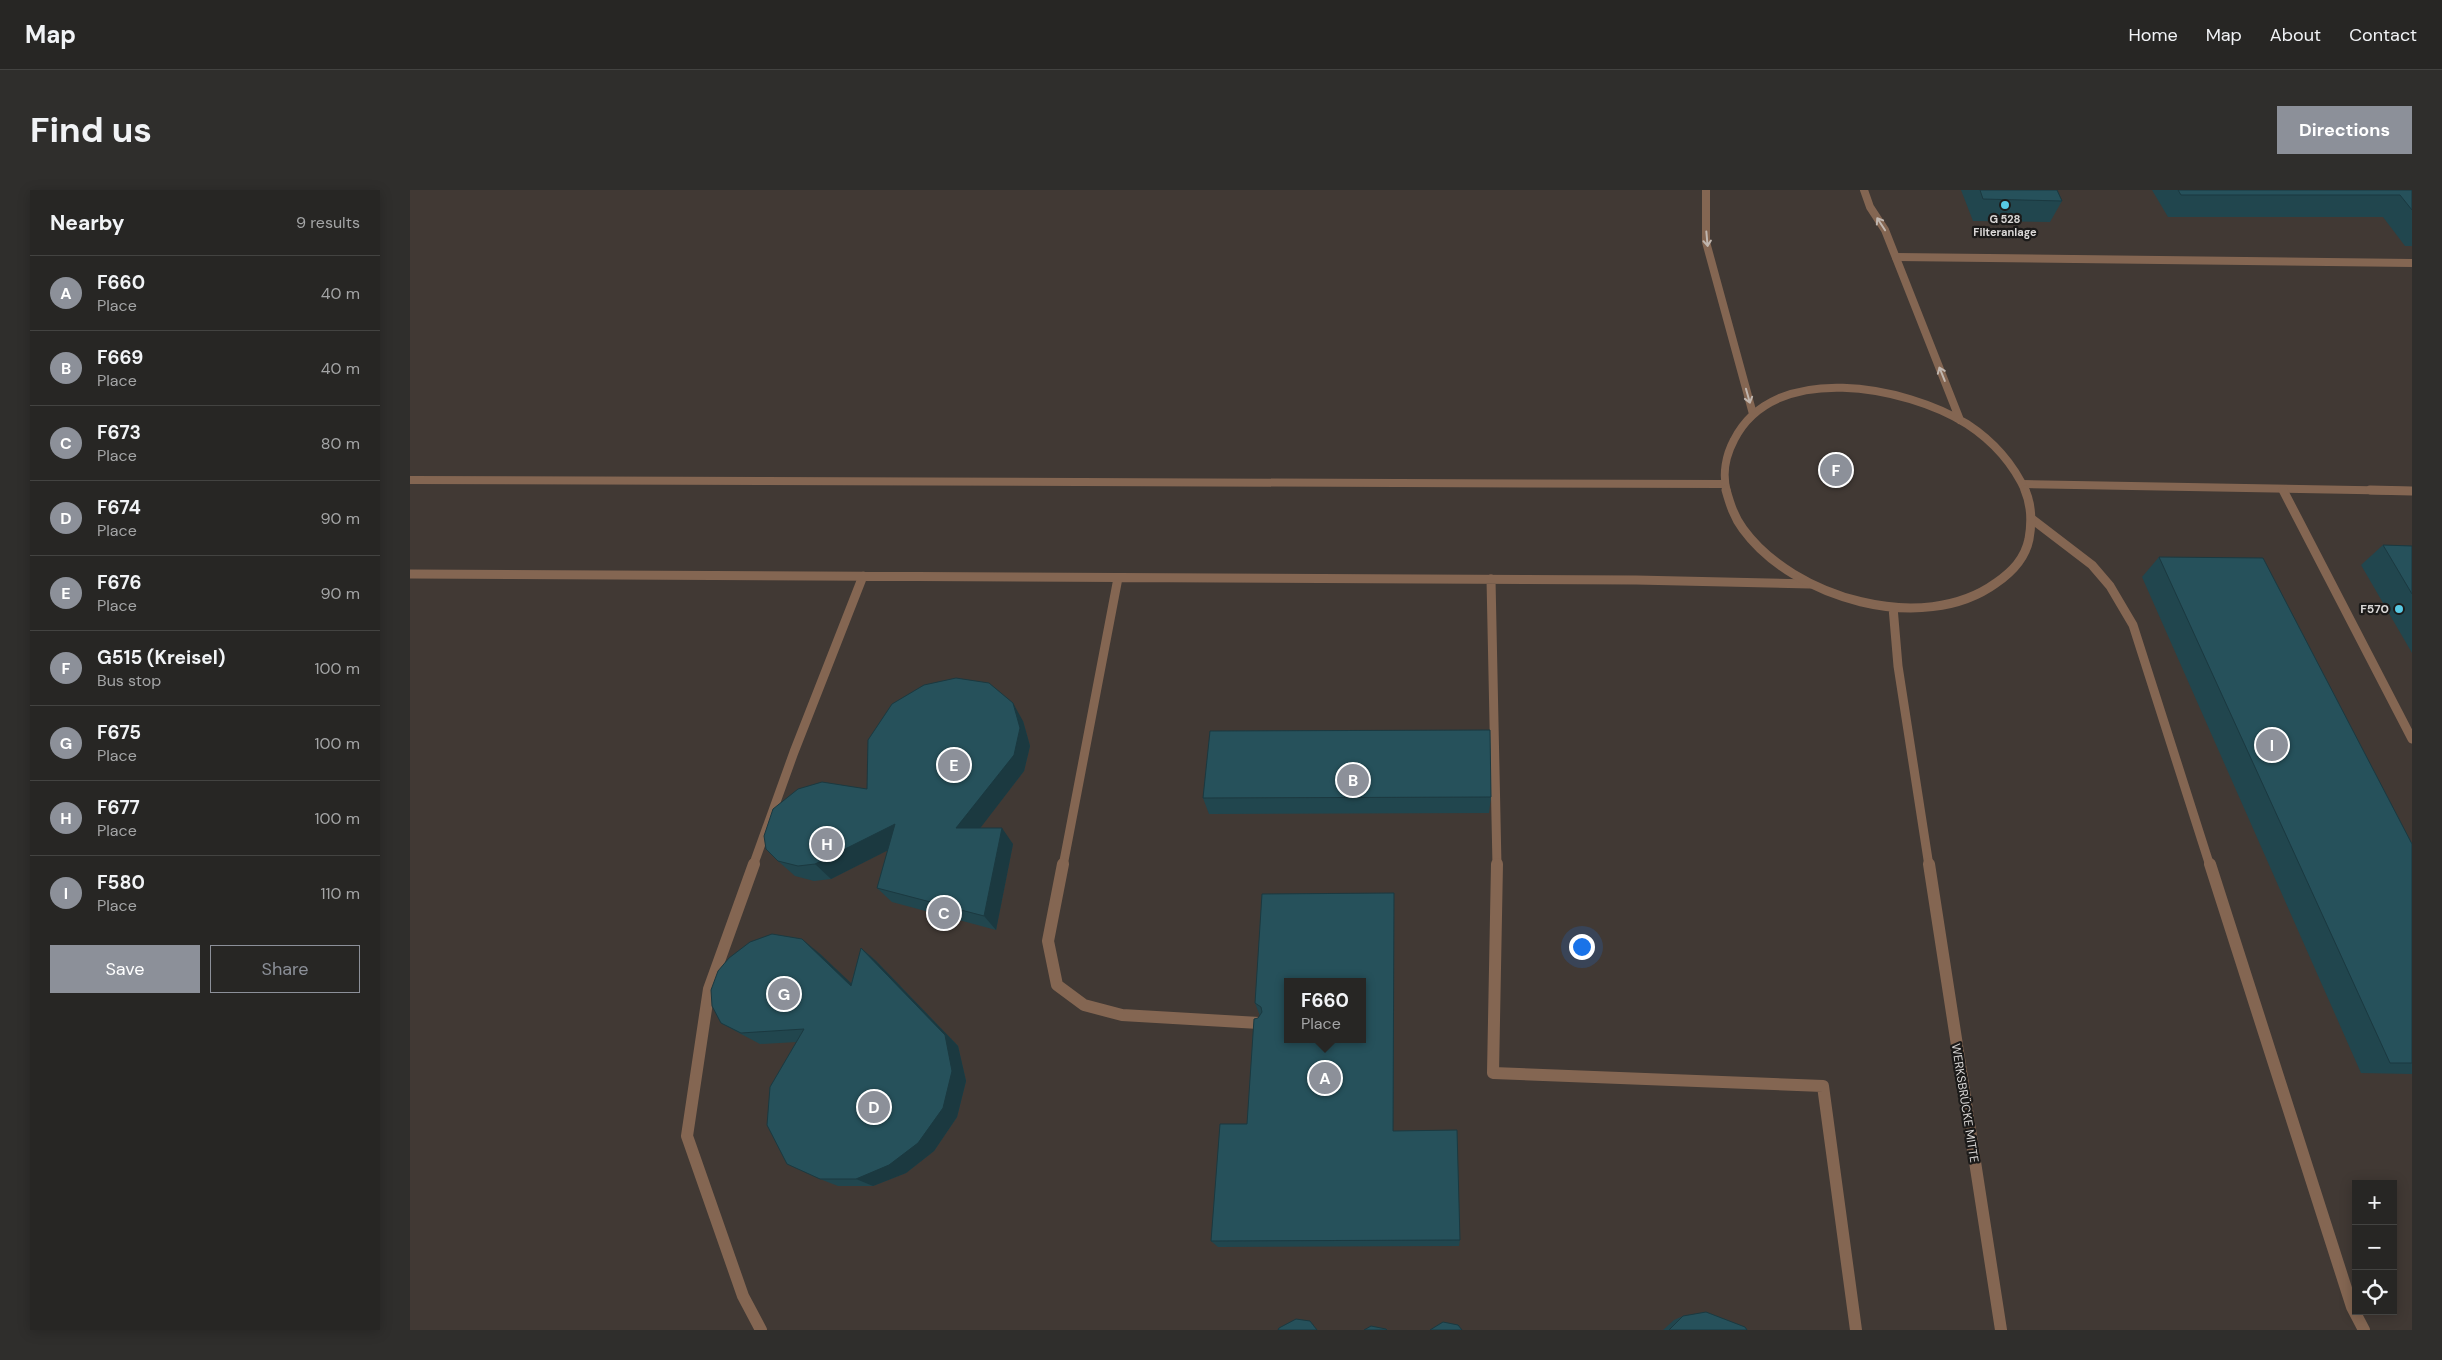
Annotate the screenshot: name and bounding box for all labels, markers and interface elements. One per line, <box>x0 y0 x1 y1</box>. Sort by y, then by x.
text: Map <box>25 19 76 50</box>
text: Home <box>2128 23 2178 47</box>
text: Map <box>2206 23 2242 47</box>
text: About <box>2270 23 2321 47</box>
text: Contact <box>2349 23 2417 47</box>
button: Directions <box>2277 106 2412 154</box>
text: Find us <box>30 107 152 153</box>
marker: G 528 Filteranlage <box>1999 199 2011 211</box>
text: Nearby <box>50 209 124 237</box>
text: 9 results <box>296 212 360 233</box>
place label: G 528 Filteranlage <box>1973 212 2037 239</box>
one-way arrow <box>1876 217 1886 231</box>
one-way arrow <box>1702 231 1712 247</box>
text: F660 <box>97 270 145 295</box>
text: A <box>60 283 72 304</box>
text: 40 m <box>321 283 360 304</box>
text: Place <box>97 295 137 316</box>
text: F669 <box>97 345 143 370</box>
text: B <box>61 358 71 379</box>
text: 40 m <box>321 358 360 379</box>
one-way arrow <box>1937 367 1946 383</box>
text: Place <box>97 370 137 391</box>
one-way arrow <box>1743 388 1753 404</box>
text: F673 <box>97 420 141 445</box>
text: C <box>60 433 72 454</box>
text: 80 m <box>321 433 360 454</box>
text: Place <box>97 445 137 466</box>
pin: F <box>1820 451 1852 489</box>
text: F674 <box>97 495 141 520</box>
text: D <box>60 508 72 529</box>
text: 90 m <box>320 508 360 529</box>
text: Place <box>97 520 137 541</box>
text: F676 <box>97 570 141 595</box>
text: E <box>61 583 71 604</box>
text: 90 m <box>320 583 360 604</box>
text: Place <box>97 595 137 616</box>
place label: F570 <box>2360 601 2389 617</box>
marker: F570 <box>2393 603 2405 615</box>
text: G515 (Kreisel) <box>97 645 225 670</box>
text: F <box>62 658 70 679</box>
text: 100 m <box>315 658 360 679</box>
text: Bus stop <box>97 670 161 691</box>
text: F675 <box>97 720 141 745</box>
pin: I <box>2256 726 2288 764</box>
text: G <box>60 733 72 754</box>
text: 100 m <box>315 733 360 754</box>
text: Place <box>97 745 137 766</box>
pin: E <box>938 746 970 784</box>
pin: B <box>1337 761 1369 799</box>
text: F677 <box>97 795 140 820</box>
text: H <box>60 808 72 829</box>
text: 100 m <box>315 808 360 829</box>
text: Place <box>97 820 137 841</box>
pin: H <box>811 825 843 863</box>
text: F580 <box>97 870 145 895</box>
text: I <box>64 883 68 904</box>
text: 110 m <box>321 883 360 904</box>
pin: C <box>928 894 960 932</box>
text: Place <box>97 895 137 916</box>
your location <box>1569 934 1595 960</box>
button: Save <box>50 945 200 993</box>
button: Share <box>210 945 360 993</box>
pin: G <box>768 975 800 1013</box>
popup <box>1284 978 1366 1043</box>
text: F660 <box>1301 988 1349 1013</box>
text: Place <box>1301 1013 1341 1034</box>
street label: WERKSBRÜCKE MITTE <box>1948 1042 1982 1164</box>
pin: A <box>1309 1059 1341 1097</box>
pin: D <box>858 1088 890 1126</box>
map controls <box>2352 1180 2397 1315</box>
button: + <box>2352 1180 2397 1225</box>
button: − <box>2352 1225 2397 1270</box>
button: locate <box>2352 1270 2397 1315</box>

